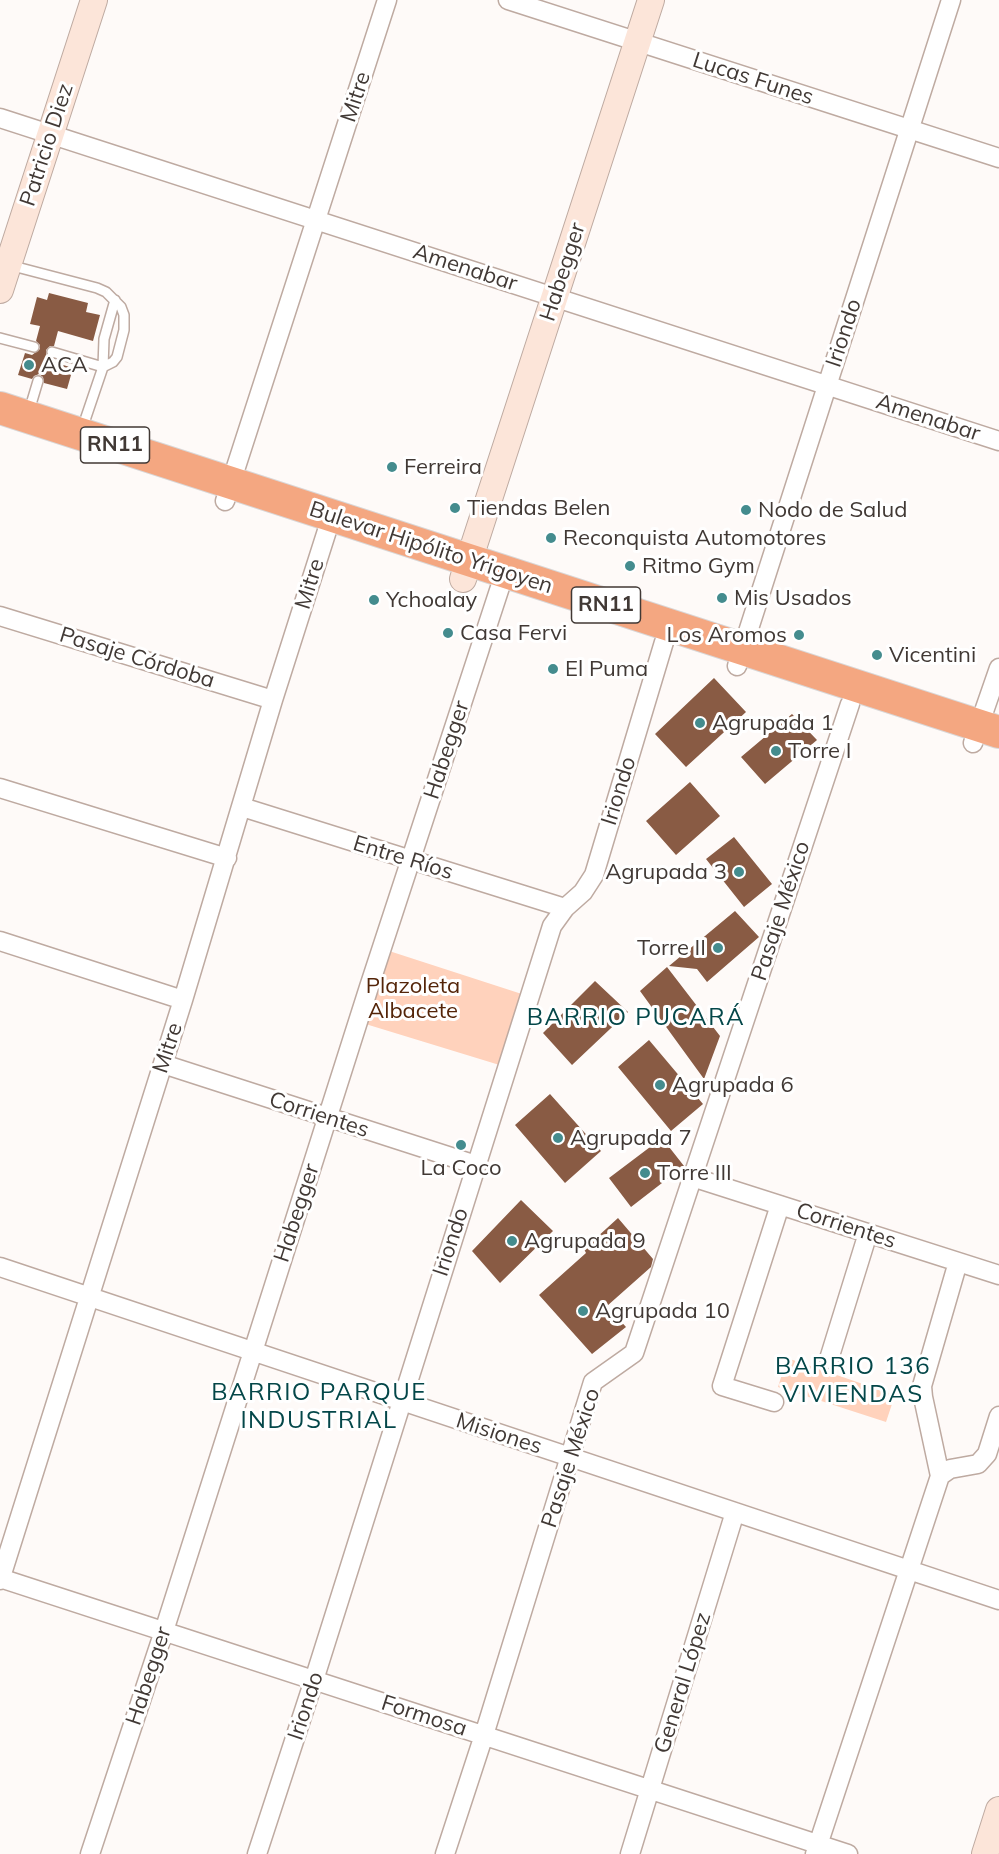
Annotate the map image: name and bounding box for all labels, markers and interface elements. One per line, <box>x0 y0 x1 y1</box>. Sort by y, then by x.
street label: Lucas Funes <box>689 47 817 111</box>
street label: Mitre <box>335 68 377 126</box>
street label: Patricio Diez <box>15 80 79 210</box>
street label: Habegger <box>535 220 591 324</box>
street label: Amenabar <box>410 239 520 297</box>
street label: Iriondo <box>821 296 867 370</box>
place label: ACA <box>41 352 88 378</box>
marker: ACA <box>22 358 36 372</box>
street label: Amenabar <box>873 389 983 447</box>
road number: RN11 <box>80 427 150 463</box>
place label: Ferreira <box>404 454 482 480</box>
marker: Ferreira <box>385 460 399 474</box>
place label: Tiendas Belen <box>467 495 610 521</box>
street label: Bulevar Hipólito Yrigoyen <box>306 496 556 600</box>
place label: Nodo de Salud <box>758 497 907 523</box>
marker: Tiendas Belen <box>448 501 462 515</box>
marker: Nodo de Salud <box>739 503 753 517</box>
place label: Reconquista Automotores <box>563 525 826 551</box>
marker: Reconquista Automotores <box>544 531 558 545</box>
place label: Ritmo Gym <box>642 553 755 579</box>
street label: Mitre <box>290 555 330 613</box>
marker: Ritmo Gym <box>623 559 637 573</box>
place label: Mis Usados <box>734 585 852 611</box>
place label: Ychoalay <box>386 587 477 613</box>
road number: RN11 <box>572 587 640 623</box>
marker: Mis Usados <box>715 591 729 605</box>
marker: Ychoalay <box>367 593 381 607</box>
place label: Casa Fervi <box>460 620 567 646</box>
street label: Pasaje Córdoba <box>56 622 218 694</box>
place label: Los Aromos <box>667 622 787 648</box>
marker: Casa Fervi <box>441 626 455 640</box>
marker: Los Aromos <box>792 628 806 642</box>
place label: Vicentini <box>889 642 976 668</box>
marker: Vicentini <box>870 648 884 662</box>
place label: El Puma <box>565 656 648 682</box>
marker: El Puma <box>546 662 560 676</box>
street label: Habegger <box>419 698 475 802</box>
place label: Agrupada 1 <box>712 710 834 736</box>
marker: Agrupada 1 <box>693 716 707 730</box>
place label: Torre I <box>788 738 851 764</box>
marker: Torre I <box>769 744 783 758</box>
street label: Iriondo <box>596 754 642 828</box>
street label: Entre Ríos <box>350 830 456 886</box>
street label: Pasaje México <box>746 838 816 984</box>
place label: Agrupada 3 <box>605 859 727 885</box>
marker: Agrupada 3 <box>732 865 746 879</box>
place label: Torre II <box>637 935 706 961</box>
marker: Torre II <box>711 941 725 955</box>
park label: Plazoleta Albacete <box>366 973 460 1024</box>
district label: BARRIO PUCARÁ <box>527 1004 745 1032</box>
street label: Mitre <box>147 1019 189 1077</box>
place label: Agrupada 6 <box>672 1072 794 1098</box>
marker: Agrupada 6 <box>653 1078 667 1092</box>
street label: Corrientes <box>266 1086 372 1144</box>
place label: Agrupada 7 <box>570 1125 692 1151</box>
marker: Agrupada 7 <box>551 1131 565 1145</box>
marker: La Coco <box>454 1138 468 1152</box>
place label: La Coco <box>420 1155 502 1181</box>
place label: Torre III <box>657 1160 732 1186</box>
street label: Habegger <box>269 1161 325 1265</box>
marker: Torre III <box>638 1166 652 1180</box>
street label: Corrientes <box>793 1197 899 1255</box>
street label: Iriondo <box>428 1205 474 1279</box>
place label: Agrupada 9 <box>524 1228 646 1254</box>
marker: Agrupada 9 <box>505 1234 519 1248</box>
place label: Agrupada 10 <box>595 1298 730 1324</box>
marker: Agrupada 10 <box>576 1304 590 1318</box>
district label: BARRIO 136 VIVIENDAS <box>775 1353 931 1409</box>
district label: BARRIO PARQUE INDUSTRIAL <box>211 1379 427 1435</box>
street label: Pasaje México <box>536 1385 606 1531</box>
street label: Misiones <box>453 1408 545 1460</box>
street label: General López <box>649 1609 717 1757</box>
street label: Habegger <box>121 1624 177 1728</box>
street label: Iriondo <box>283 1669 329 1743</box>
street label: Formosa <box>378 1690 470 1742</box>

